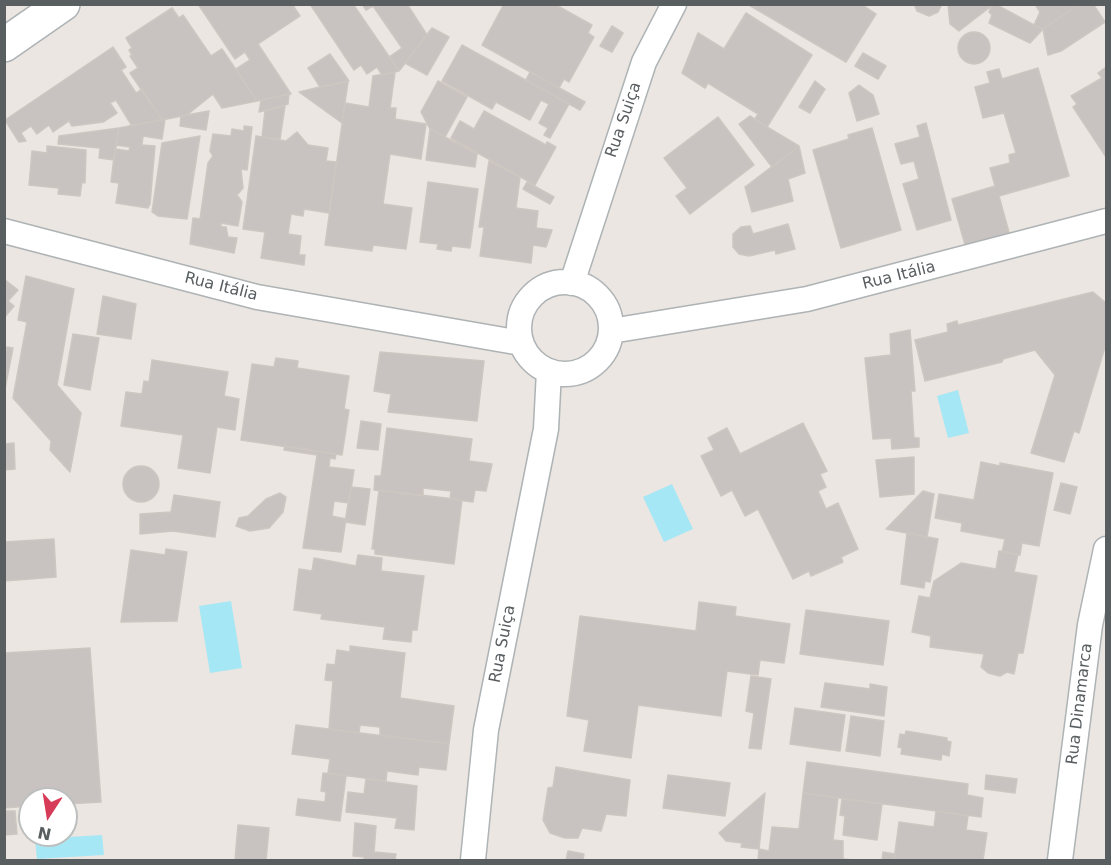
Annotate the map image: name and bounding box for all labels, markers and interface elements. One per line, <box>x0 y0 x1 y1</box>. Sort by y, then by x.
street label: Rua Suiça <box>602 80 646 160</box>
street label: Rua Itália <box>860 258 938 294</box>
street label: Rua Itália <box>182 269 260 305</box>
street label: Rua Suiça <box>486 604 520 684</box>
street label: Rua Dinamarca <box>1063 642 1097 766</box>
north arrow <box>18 787 78 847</box>
text: N <box>36 822 53 844</box>

